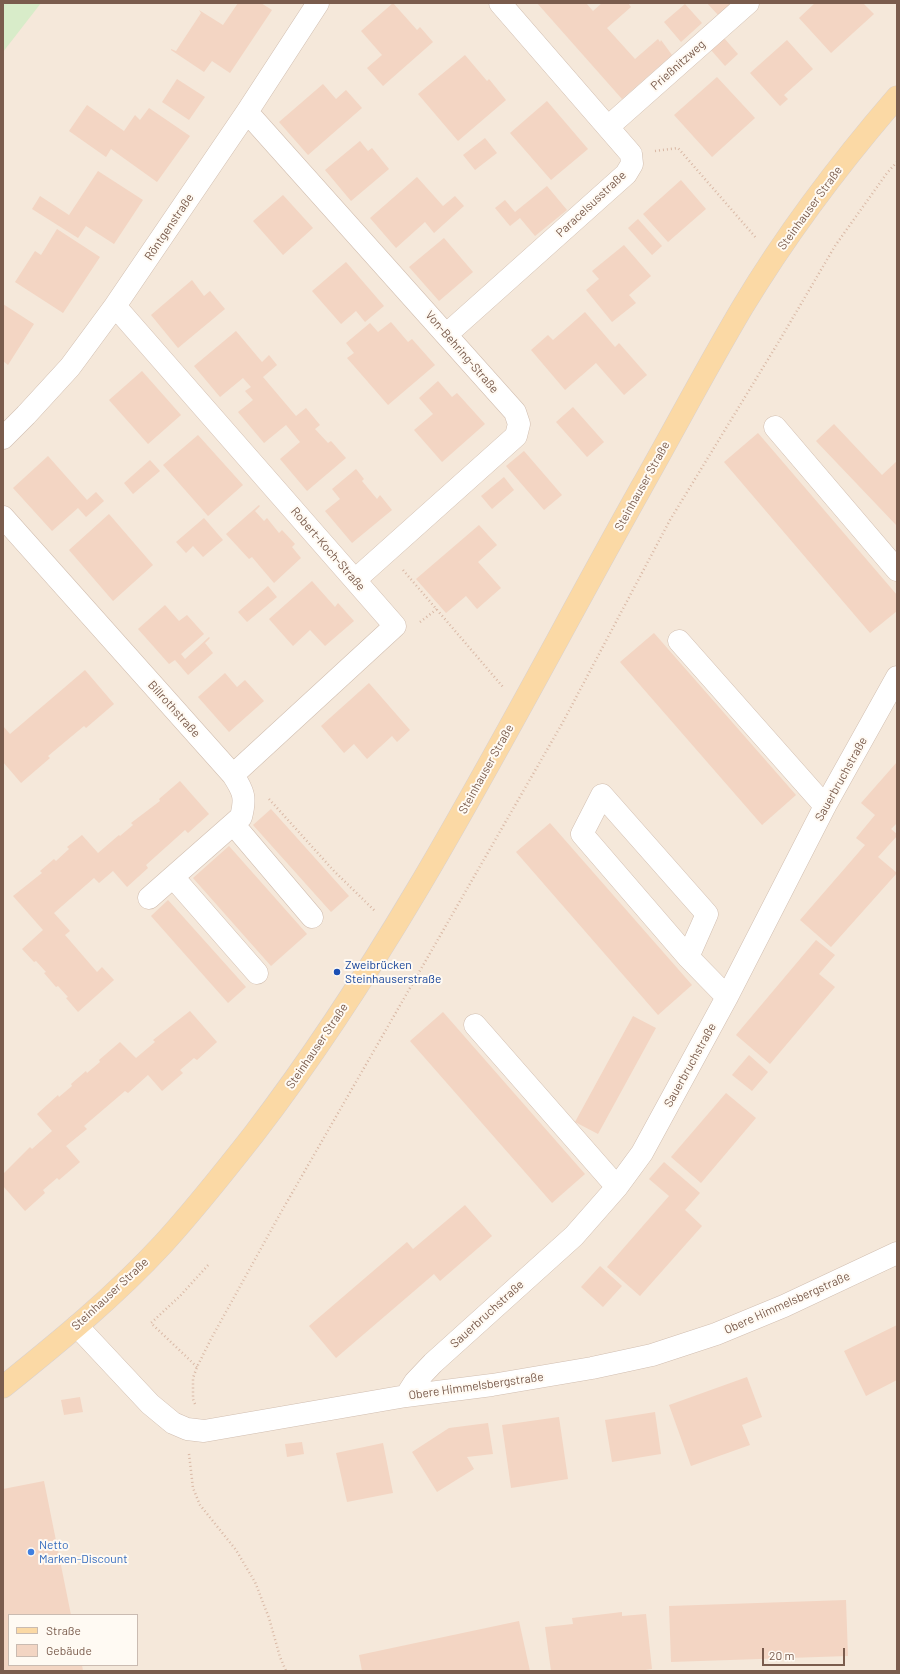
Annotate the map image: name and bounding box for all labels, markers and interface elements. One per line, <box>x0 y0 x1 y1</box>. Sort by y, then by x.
street label: Prießnitzweg <box>648 37 708 93</box>
street label: Steinhauser Straße <box>775 163 845 253</box>
street label: Paracelsusstraße <box>553 168 629 240</box>
street label: Röntgenstraße <box>141 191 197 263</box>
street label: Von-Behring-Straße <box>422 308 502 396</box>
street label: Steinhauser Straße <box>611 439 673 533</box>
street label: Robert-Koch-Straße <box>288 504 368 594</box>
street label: Billrothstraße <box>145 678 203 740</box>
street label: Steinhauser Straße <box>455 722 517 816</box>
street label: Sauerbruchstraße <box>812 734 870 824</box>
place label: Zweibrücken Steinhauserstraße <box>345 958 441 986</box>
marker: Zweibrücken Steinhauserstraße <box>332 967 342 977</box>
street label: Steinhauser Straße <box>283 1001 351 1091</box>
street label: Sauerbruchstraße <box>661 1020 719 1110</box>
street label: Steinhauser Straße <box>69 1255 151 1333</box>
street label: Obere Himmelsbergstraße <box>722 1269 852 1337</box>
street label: Sauerbruchstraße <box>447 1277 527 1351</box>
street label: Obere Himmelsbergstraße <box>408 1369 544 1403</box>
place label: Netto Marken-Discount <box>39 1538 128 1566</box>
marker: Netto Marken-Discount <box>26 1547 36 1557</box>
legend <box>8 1614 138 1666</box>
text: Straße <box>46 1623 81 1637</box>
scale bar <box>764 1640 847 1666</box>
text: Gebäude <box>46 1643 92 1657</box>
text: 20 m <box>769 1648 795 1662</box>

